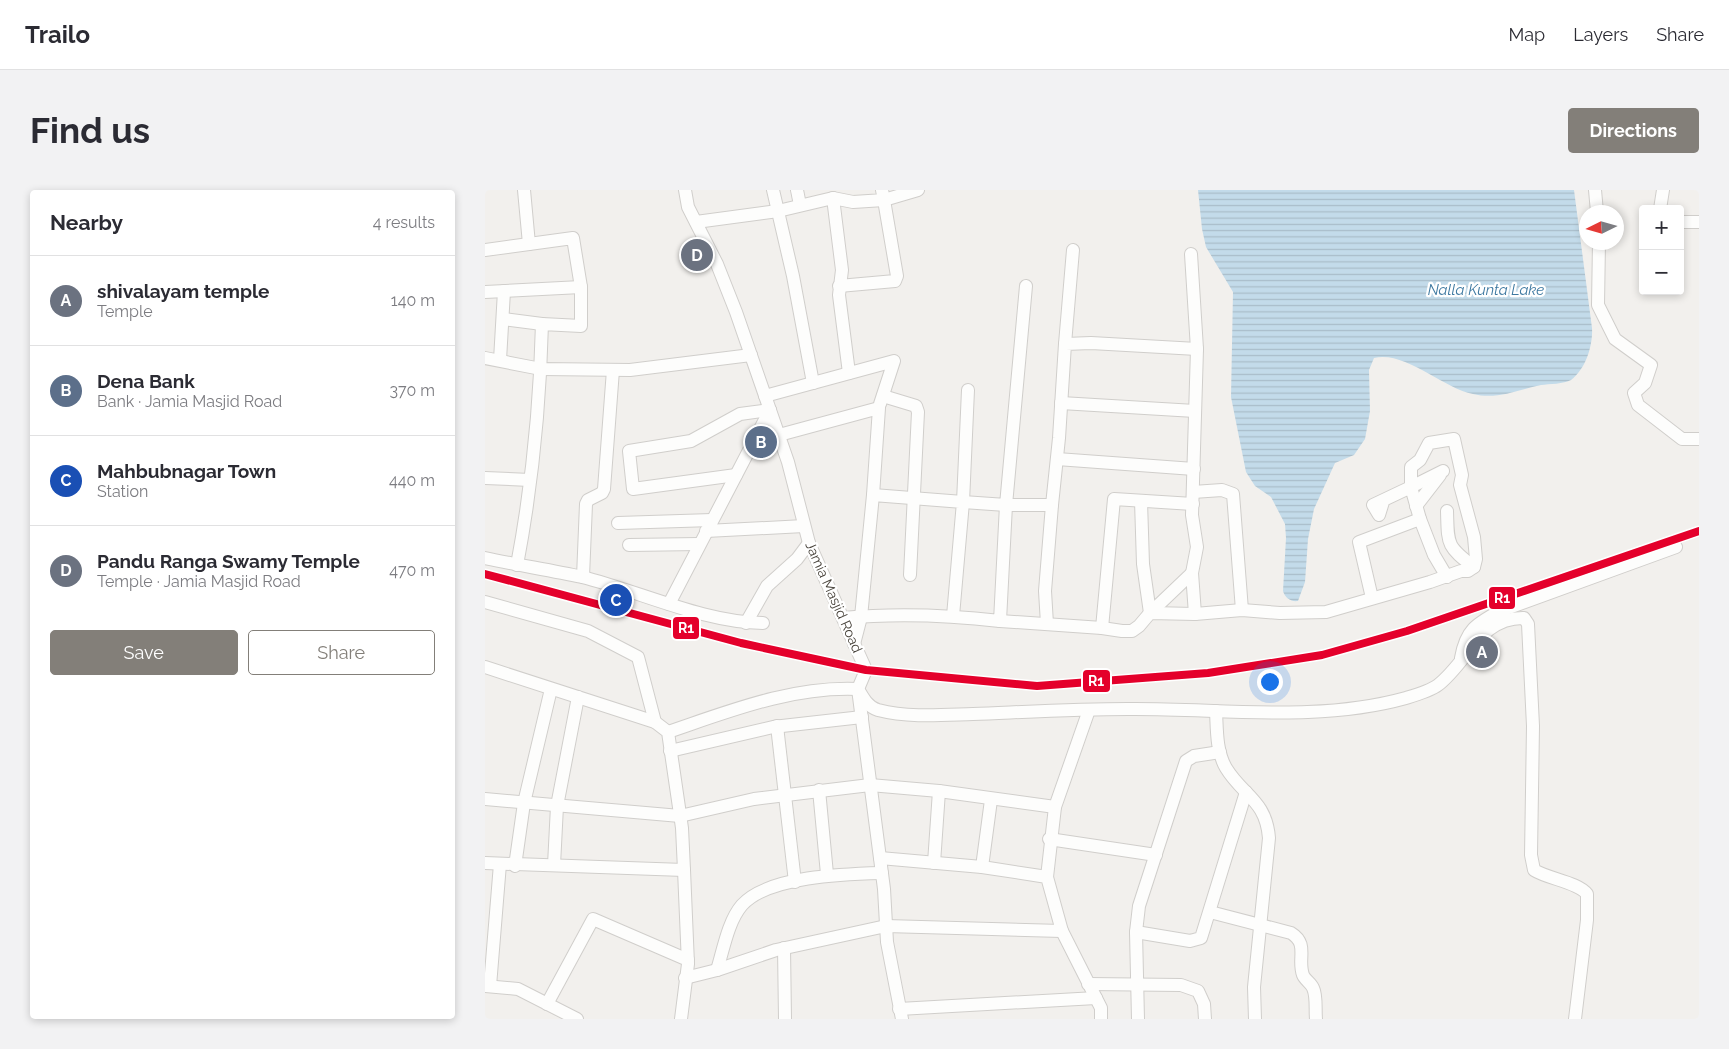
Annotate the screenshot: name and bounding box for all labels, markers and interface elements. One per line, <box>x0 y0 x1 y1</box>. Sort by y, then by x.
text: Trailo <box>25 20 90 49</box>
text: Map <box>1509 24 1545 45</box>
text: Layers <box>1573 24 1628 45</box>
text: Share <box>1656 24 1704 45</box>
button: Directions <box>1568 108 1699 153</box>
text: Find us <box>30 110 150 151</box>
north arrow <box>1579 205 1624 250</box>
map controls <box>1639 205 1684 295</box>
button: + <box>1639 205 1684 250</box>
text: Nearby <box>50 210 123 235</box>
text: 4 results <box>373 213 435 232</box>
pin: D <box>681 236 713 274</box>
button: − <box>1639 250 1684 295</box>
text: shivalayam temple <box>97 280 269 302</box>
water label: Nalla Kunta Lake <box>1428 281 1544 299</box>
text: A <box>61 291 71 310</box>
text: 140 m <box>391 291 435 310</box>
text: Temple <box>97 302 153 321</box>
text: Dena Bank <box>97 370 195 392</box>
text: B <box>61 381 71 400</box>
text: 370 m <box>389 381 435 400</box>
text: Bank · Jamia Masjid Road <box>97 392 282 411</box>
pin: B <box>745 423 777 461</box>
text: Mahbubnagar Town <box>97 460 276 482</box>
text: C <box>61 471 71 490</box>
text: 440 m <box>389 471 435 490</box>
text: Station <box>97 482 148 501</box>
street label: Jamia Masjid Road <box>802 539 866 655</box>
text: Pandu Ranga Swamy Temple <box>97 550 360 572</box>
text: D <box>60 561 72 580</box>
text: 470 m <box>389 561 435 580</box>
text: Temple · Jamia Masjid Road <box>97 572 301 591</box>
pin: C <box>600 581 632 619</box>
line badge: R1 <box>1488 586 1516 610</box>
text: R1 <box>1494 590 1510 606</box>
line badge: R1 <box>672 616 700 640</box>
text: R1 <box>678 620 694 636</box>
button: Save <box>50 630 238 675</box>
button: Share <box>248 630 435 675</box>
pin: A <box>1466 633 1498 671</box>
line badge: R1 <box>1082 669 1111 693</box>
your location <box>1257 669 1283 695</box>
text: R1 <box>1088 673 1104 689</box>

